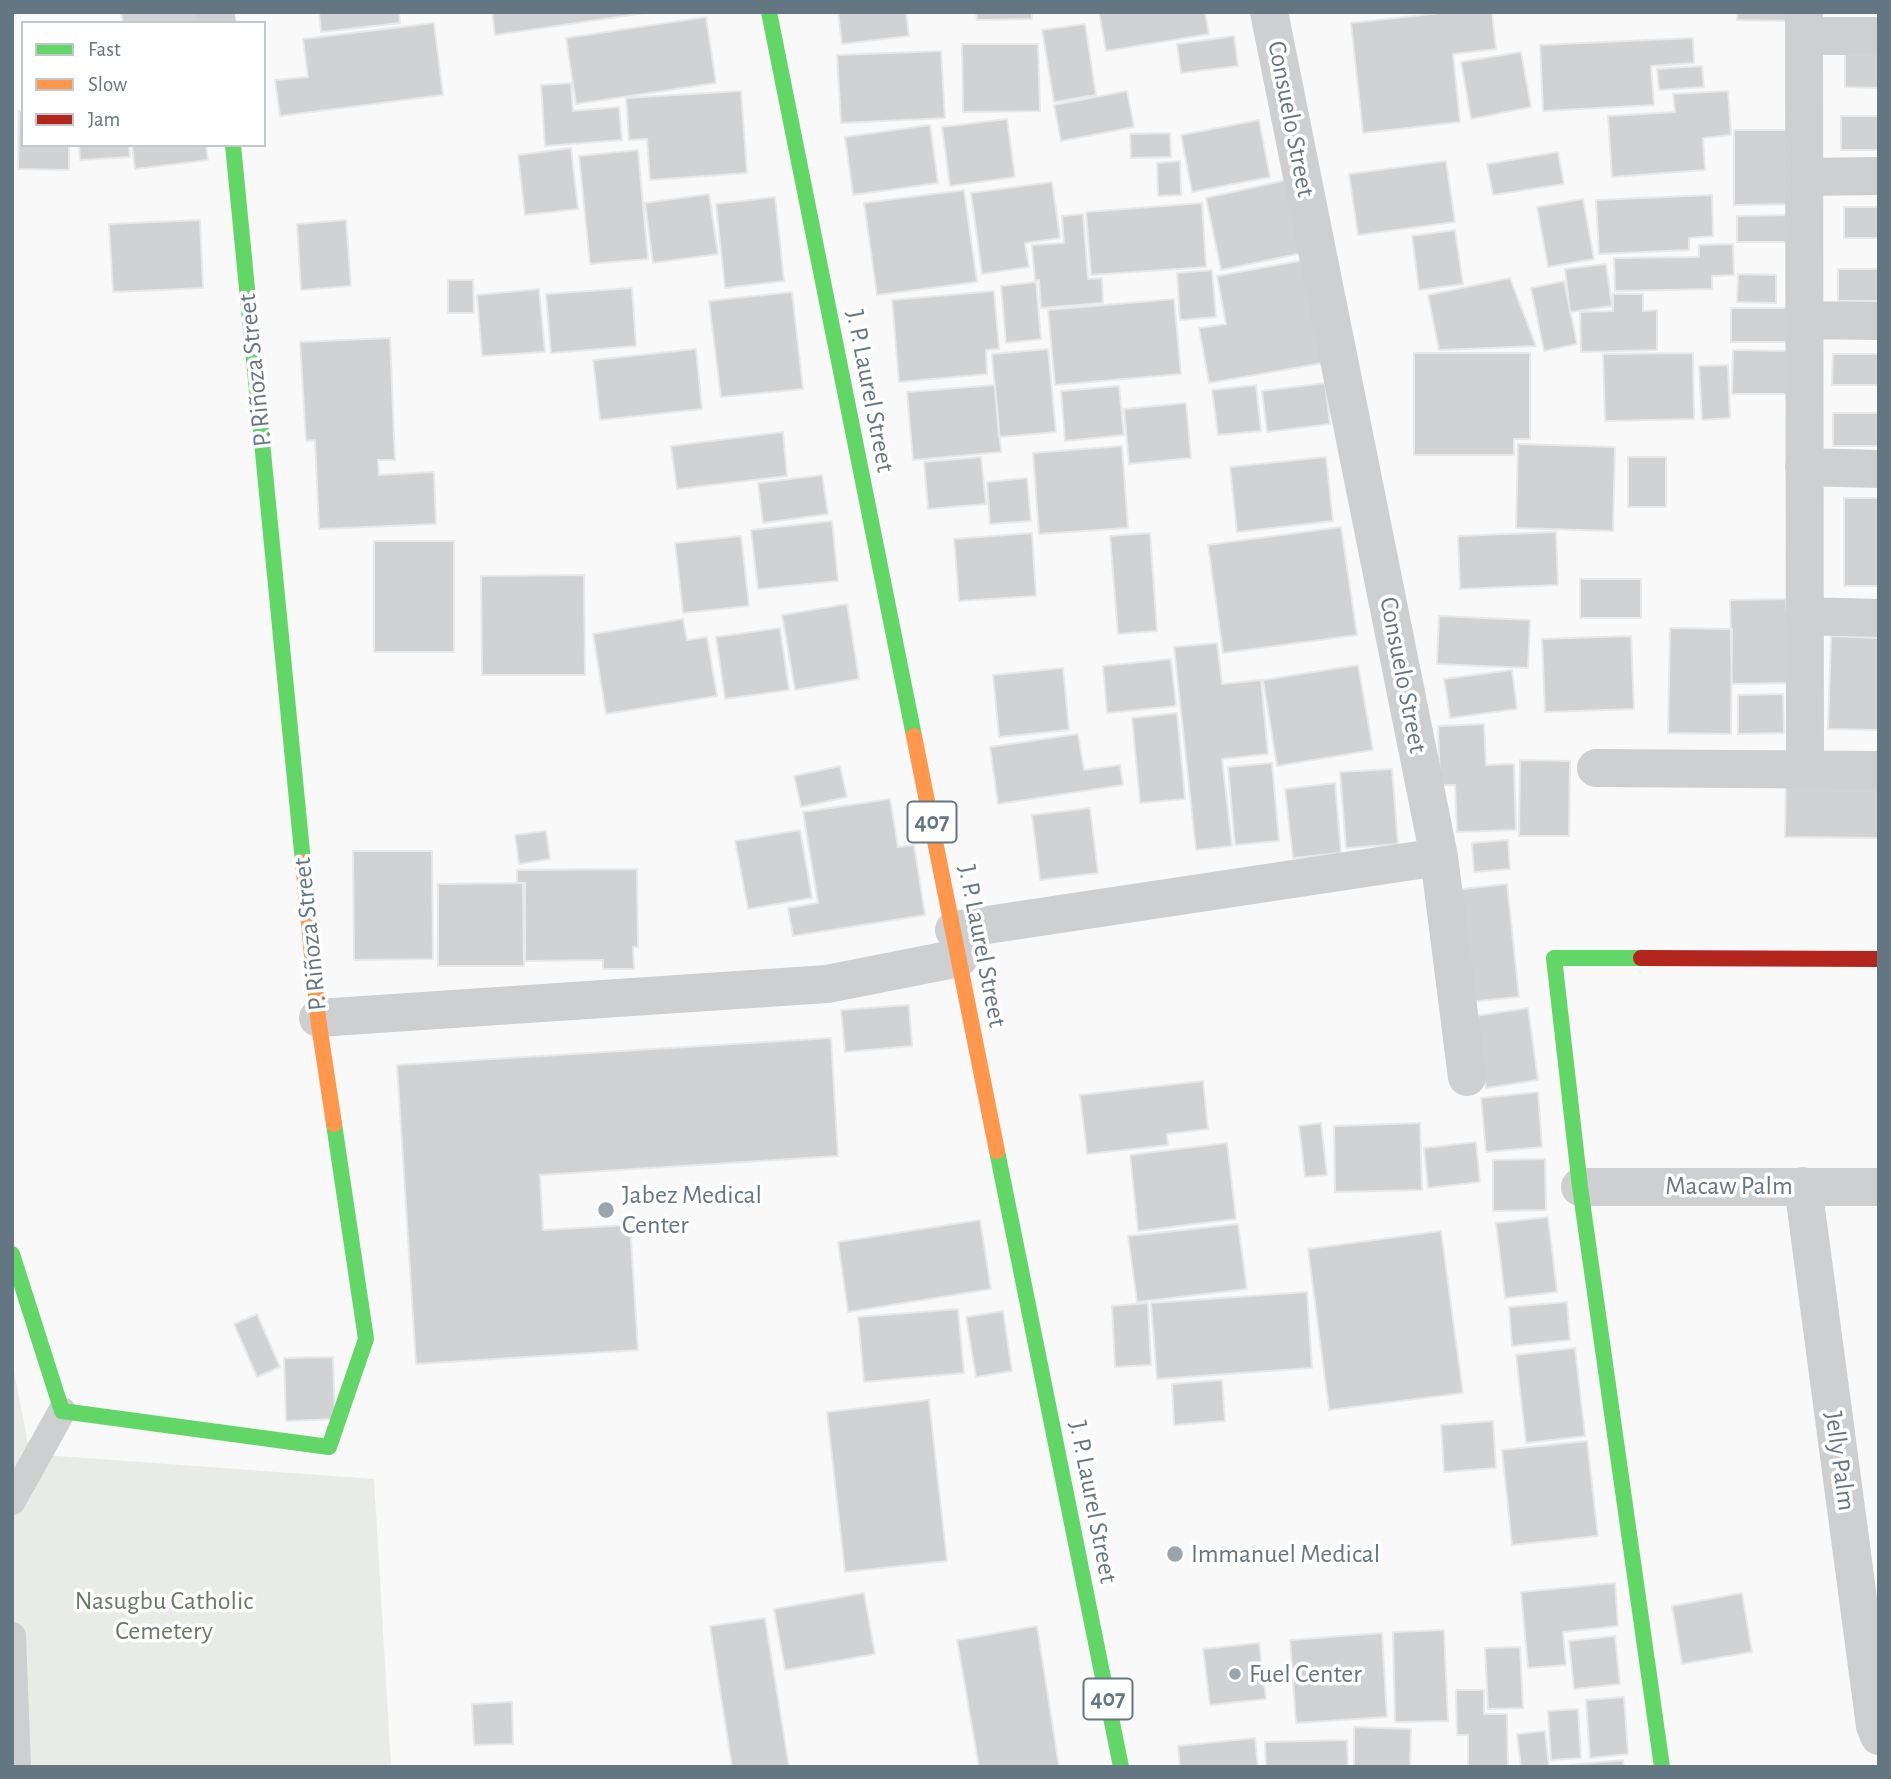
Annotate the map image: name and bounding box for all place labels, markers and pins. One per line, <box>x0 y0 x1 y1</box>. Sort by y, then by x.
place label: Jabez Medical Center <box>622 1179 762 1240</box>
marker: Jabez Medical Center <box>596 1200 616 1220</box>
place label: Immanuel Medical <box>1191 1538 1380 1570</box>
marker: Immanuel Medical <box>1165 1544 1185 1564</box>
place label: Fuel Center <box>1249 1658 1362 1690</box>
marker: Fuel Center <box>1227 1666 1243 1682</box>

